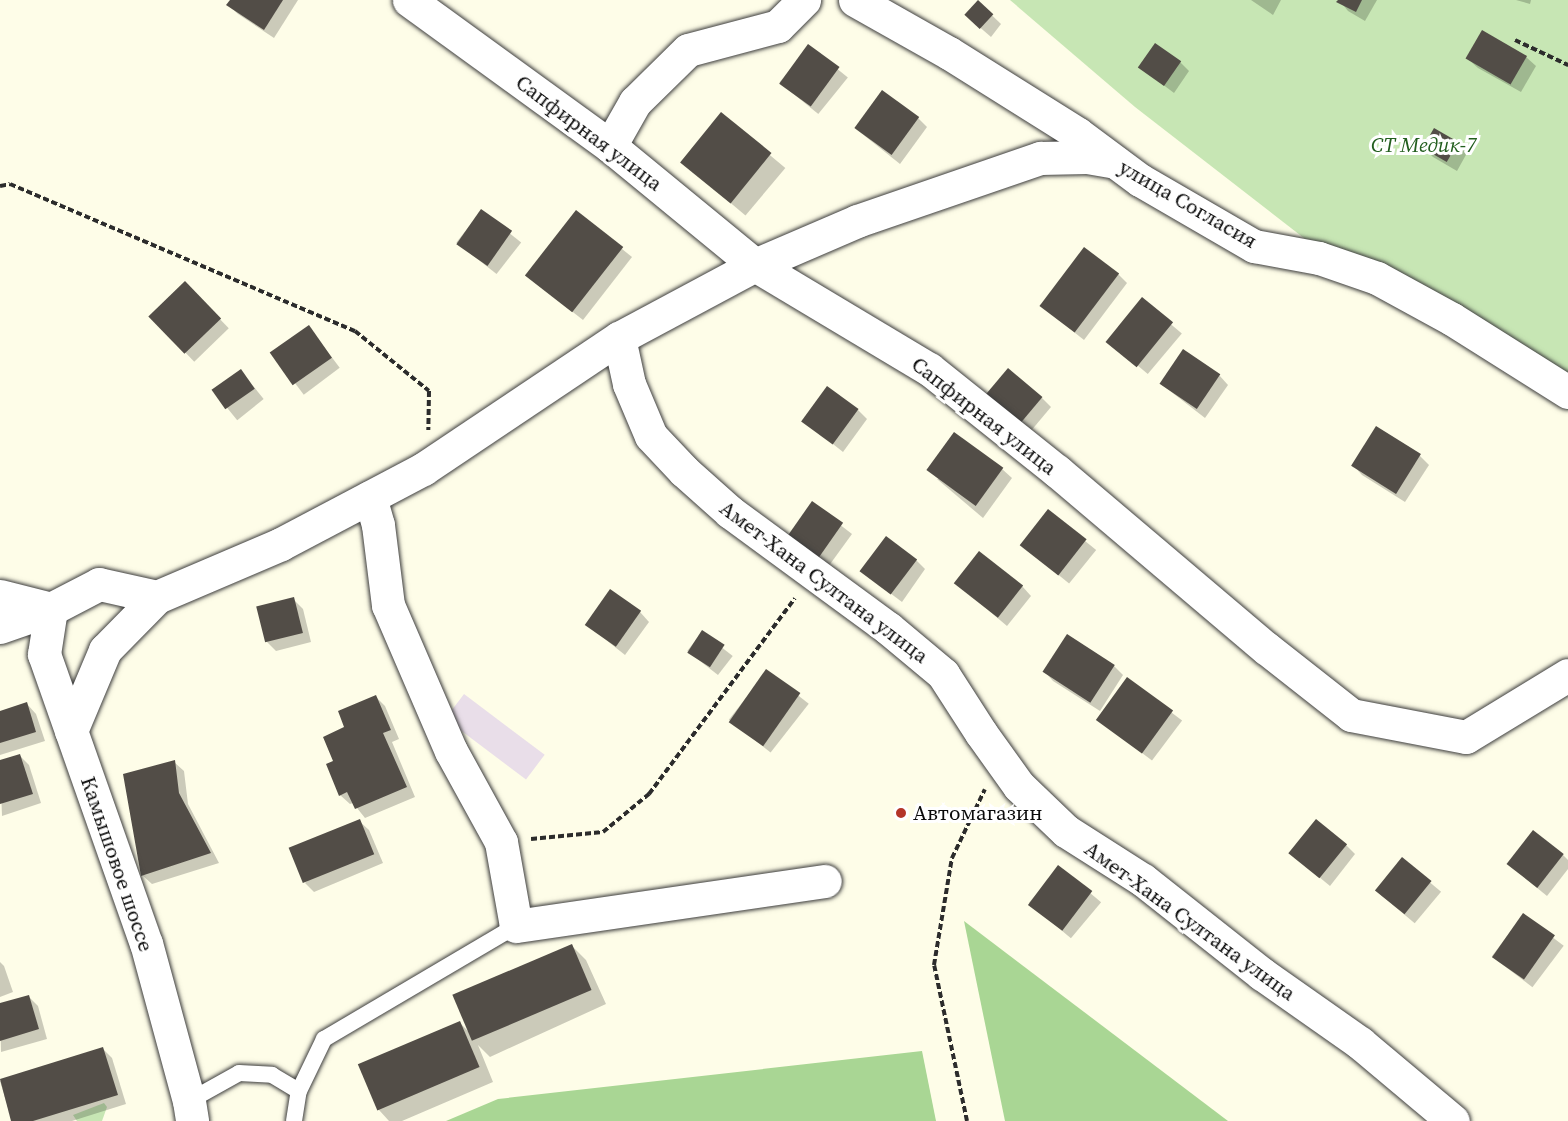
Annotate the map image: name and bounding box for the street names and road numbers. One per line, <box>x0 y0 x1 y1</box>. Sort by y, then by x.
street label: Сапфирная улица <box>511 70 667 196</box>
street label: улица Согласия <box>1114 154 1262 254</box>
street label: Сапфирная улица <box>907 352 1061 480</box>
street label: Амет-Хана Султана улица <box>715 495 933 669</box>
street label: Камышовое шоссе <box>75 773 159 955</box>
street label: Амет-Хана Султана улица <box>1080 836 1300 1006</box>

